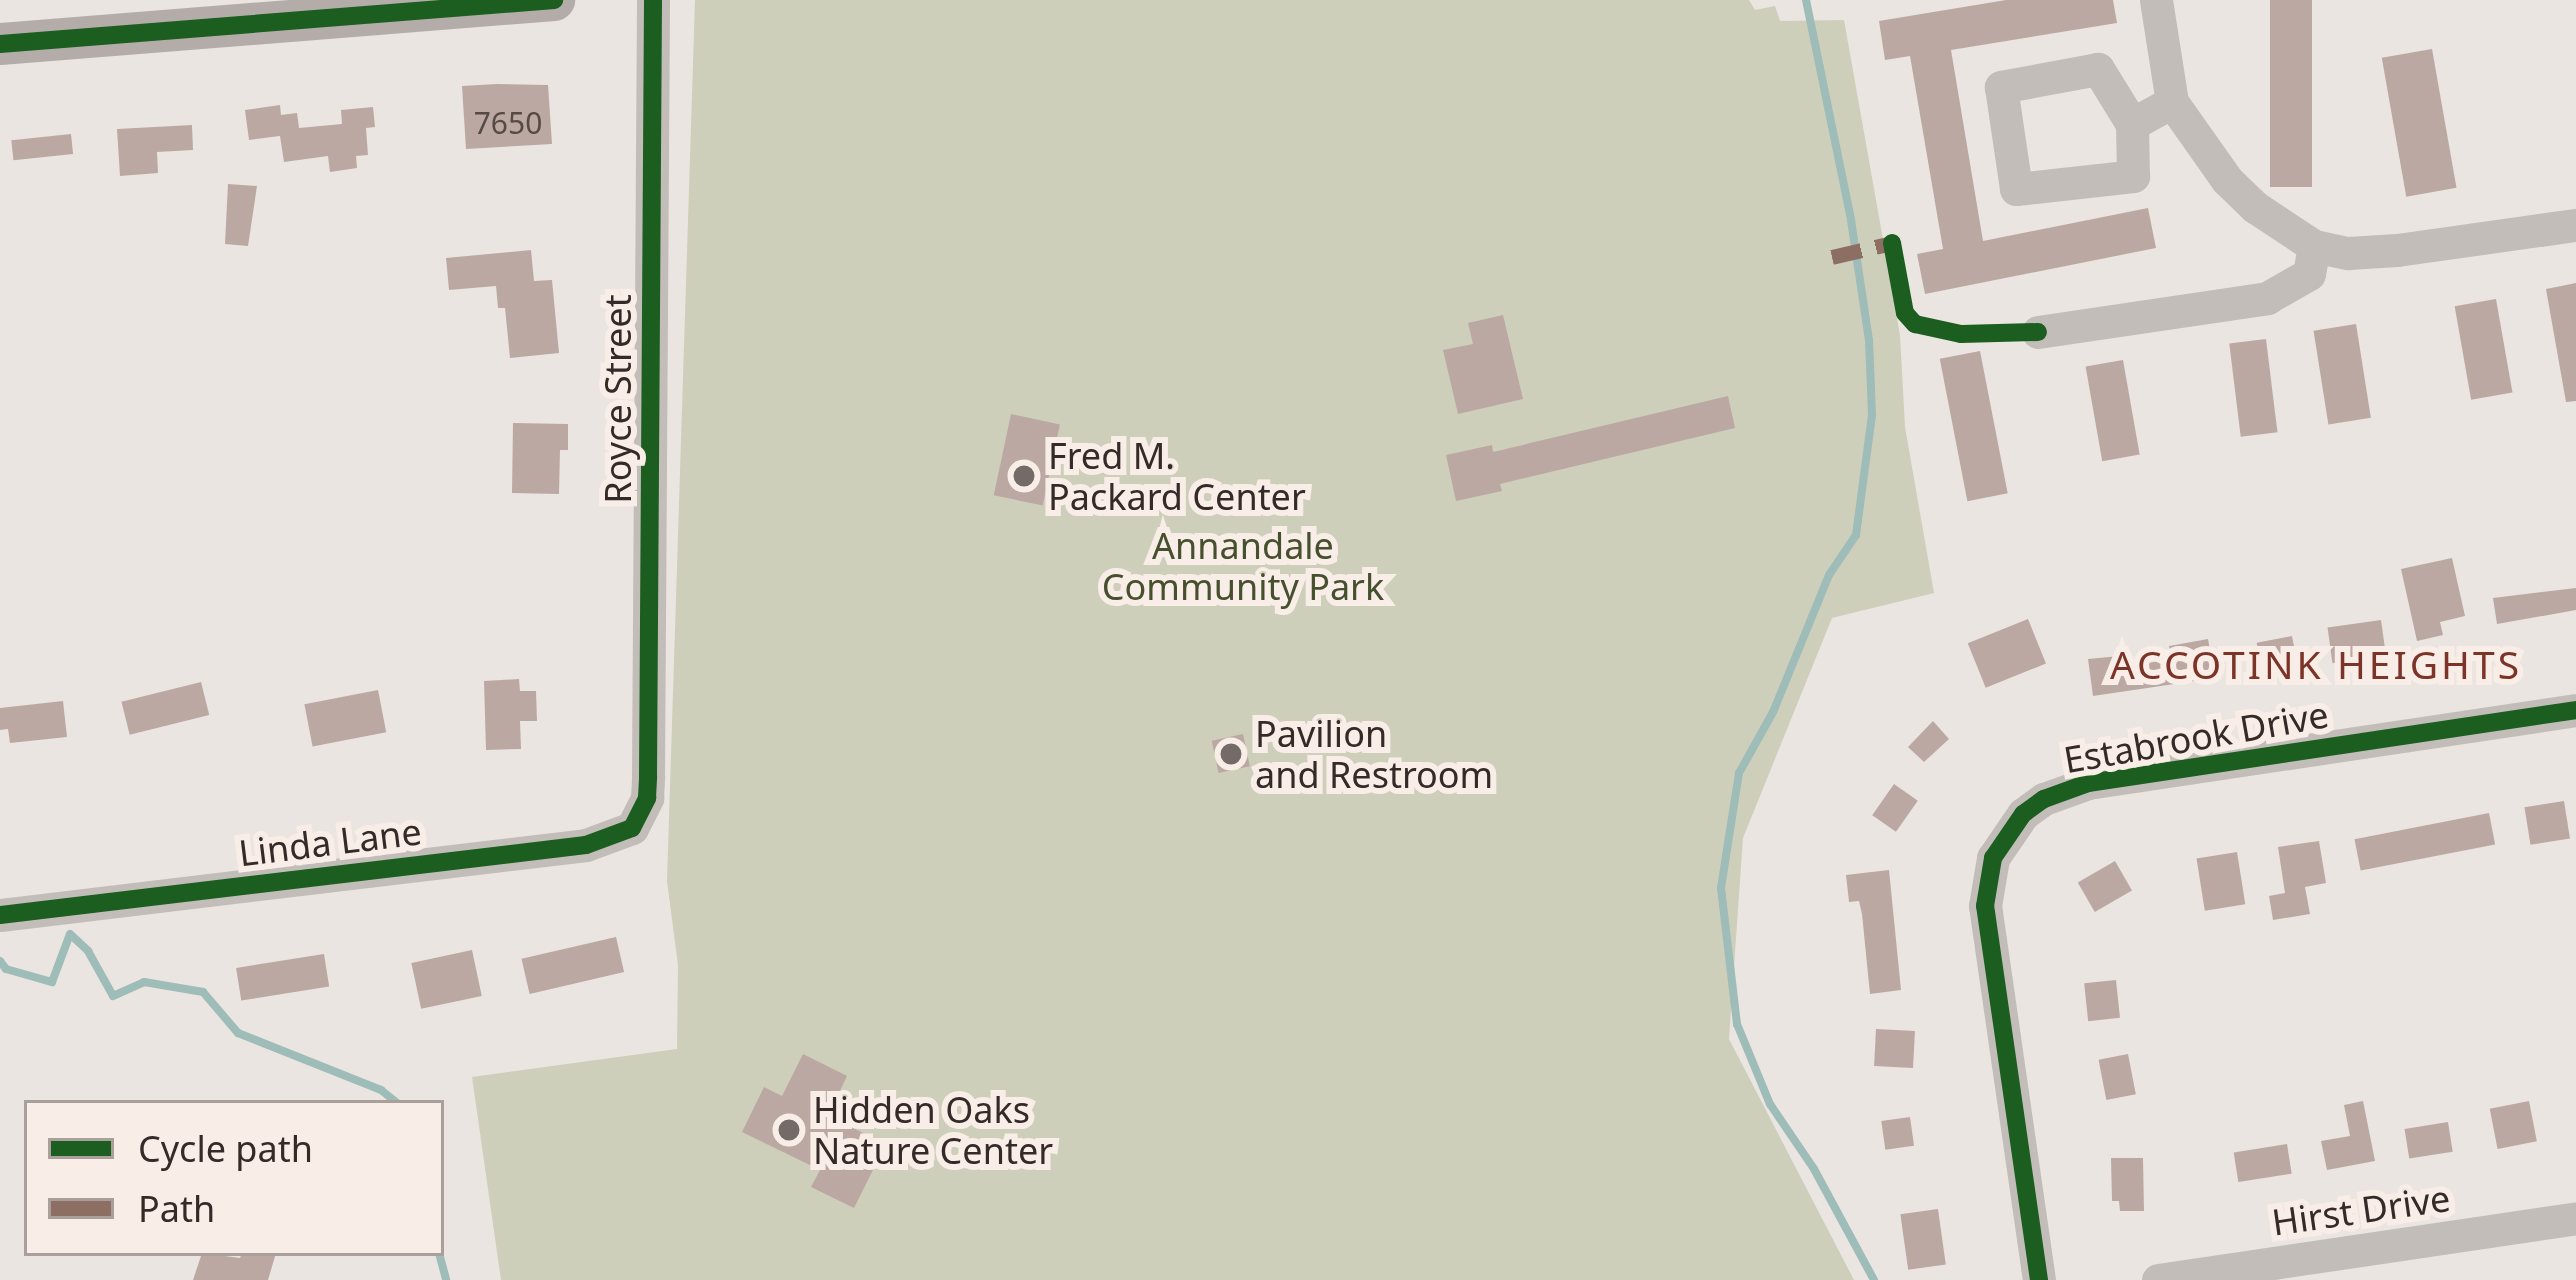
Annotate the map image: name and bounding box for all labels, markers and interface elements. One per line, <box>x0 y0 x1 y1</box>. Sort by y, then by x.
house number: 7650 <box>474 105 542 141</box>
street label: Royce Street <box>596 294 640 504</box>
place label: Fred M. Packard Center <box>1048 433 1306 518</box>
marker: Fred M. Packard Center <box>1011 463 1037 489</box>
park label: Annandale Community Park <box>1102 523 1384 608</box>
district label: ACCOTINK HEIGHTS <box>2110 641 2522 687</box>
street label: Estabrook Drive <box>2060 692 2332 782</box>
place label: Pavilion and Restroom <box>1255 711 1493 796</box>
marker: Pavilion and Restroom <box>1218 741 1244 767</box>
street label: Linda Lane <box>236 809 424 875</box>
place label: Hidden Oaks Nature Center <box>813 1087 1053 1172</box>
legend <box>24 1100 444 1256</box>
marker: Hidden Oaks Nature Center <box>776 1117 802 1143</box>
text: Cycle path <box>138 1124 313 1173</box>
street label: Hirst Drive <box>2269 1176 2453 1244</box>
text: Path <box>138 1184 215 1233</box>

